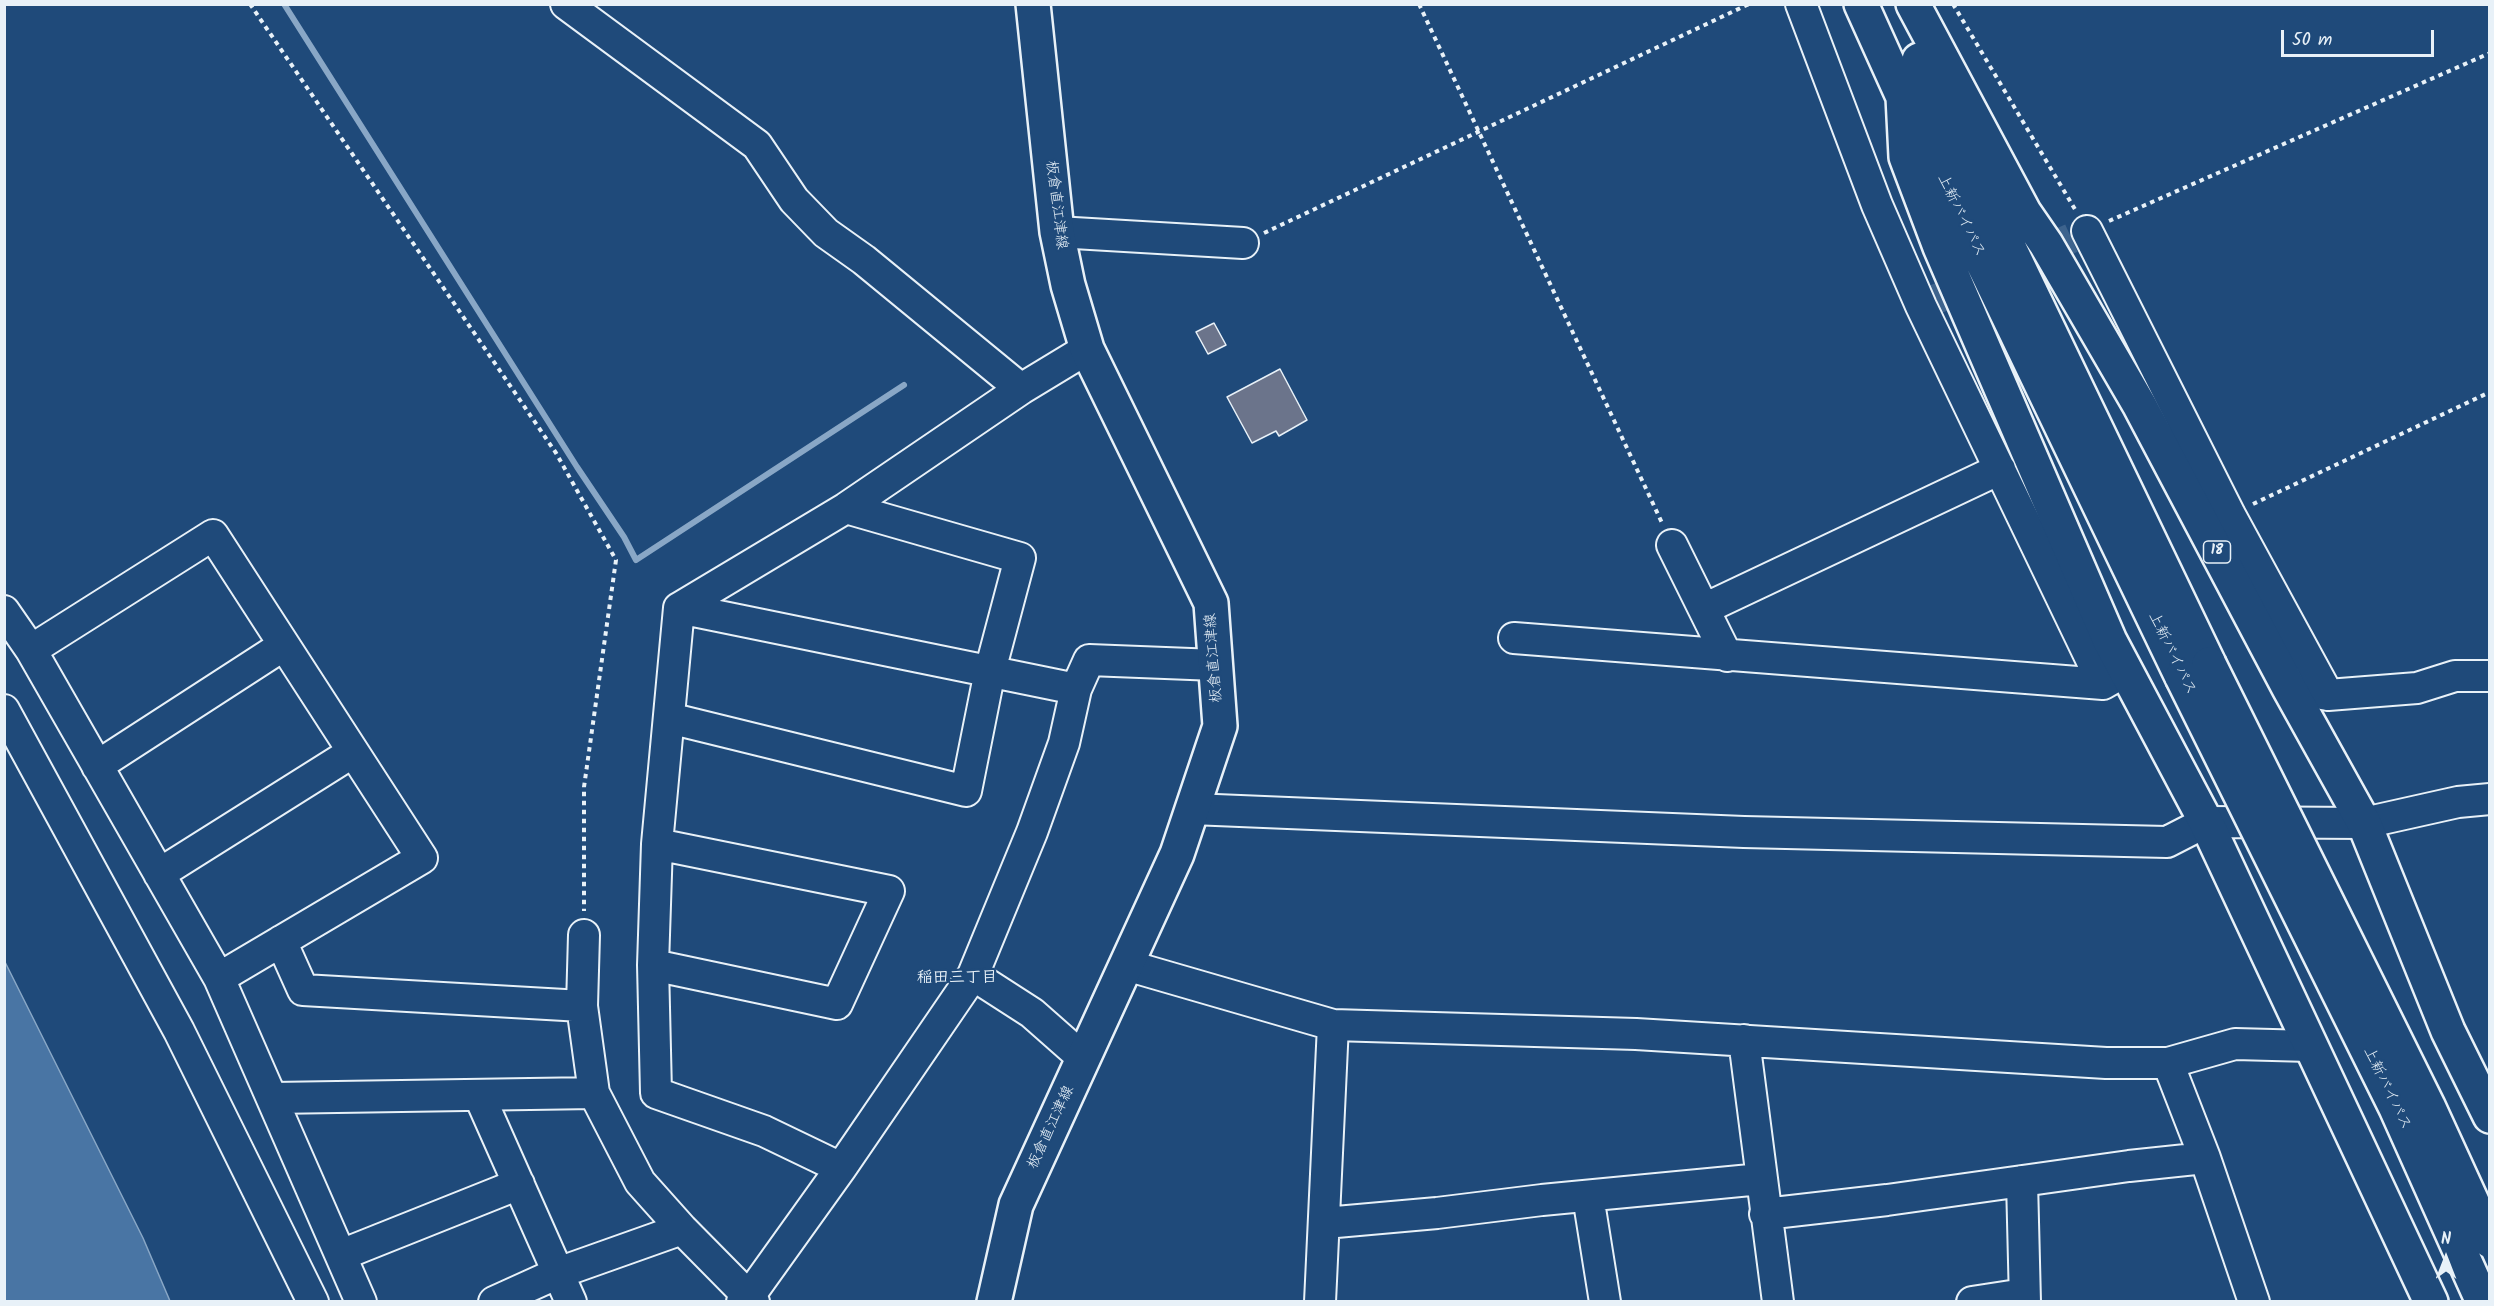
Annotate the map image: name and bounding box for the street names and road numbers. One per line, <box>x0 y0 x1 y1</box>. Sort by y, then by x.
street label: 板倉直江津線 <box>1041 159 1069 251</box>
street label: 上新バイパス <box>1932 172 1988 260</box>
road number: 18 <box>2204 541 2230 563</box>
street label: 上新バイパス <box>2143 610 2199 698</box>
street label: 板倉直江津線 <box>1203 612 1227 704</box>
street label: 上新バイパス <box>2358 1045 2414 1133</box>
street label: 板倉直江津線 <box>1025 1083 1079 1173</box>

